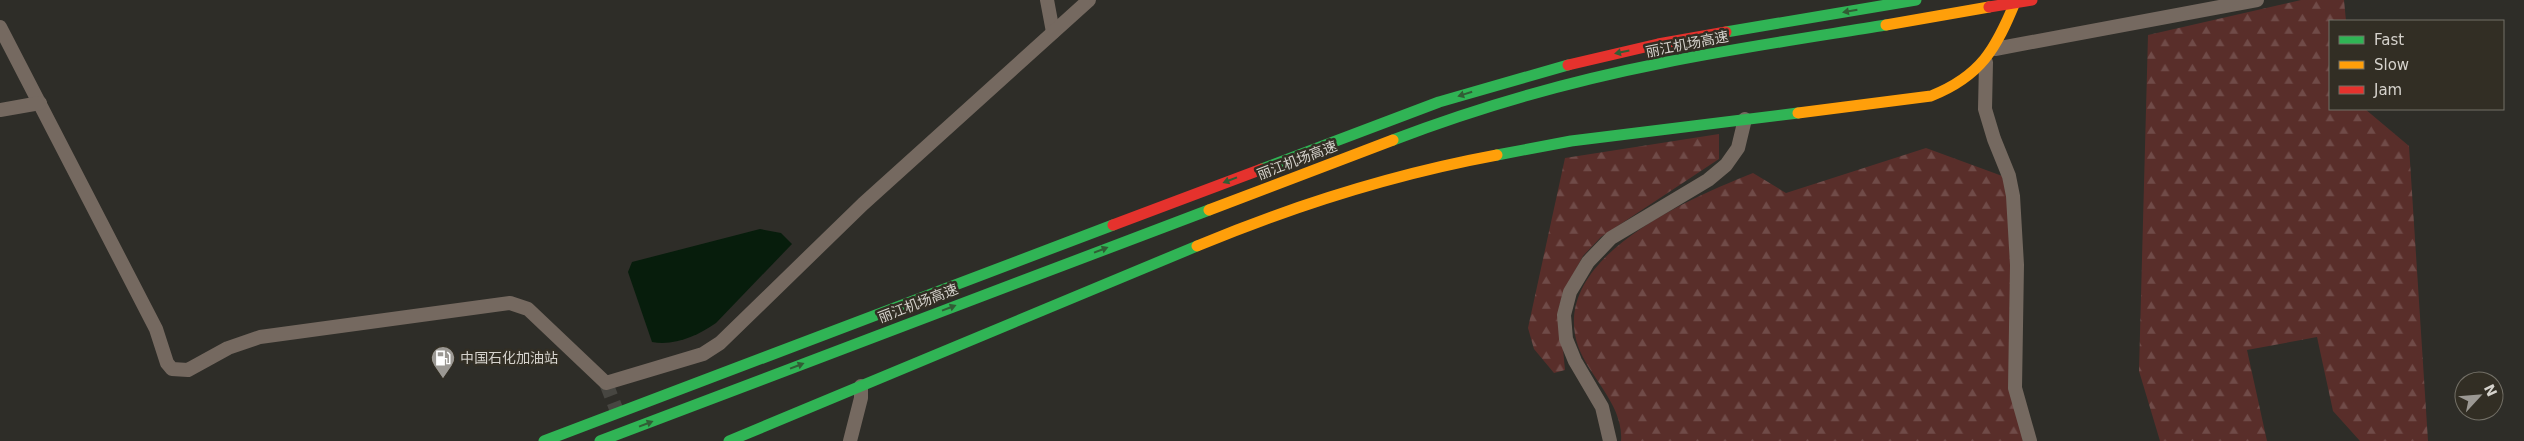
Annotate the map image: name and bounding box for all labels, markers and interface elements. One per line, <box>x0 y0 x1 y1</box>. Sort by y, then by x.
one-way arrow <box>1842 8 1858 16</box>
legend <box>2329 20 2504 110</box>
street label: 丽江机场高速 <box>1644 28 1730 60</box>
text: Fast <box>2374 31 2404 49</box>
one-way arrow <box>1614 48 1629 56</box>
text: Slow <box>2374 56 2409 74</box>
text: Jam <box>2373 81 2402 99</box>
one-way arrow <box>1457 91 1472 98</box>
street label: 丽江机场高速 <box>1255 137 1339 183</box>
one-way arrow <box>1222 176 1237 184</box>
one-way arrow <box>1094 246 1109 254</box>
street label: 丽江机场高速 <box>876 280 960 326</box>
one-way arrow <box>942 303 956 311</box>
fuel station icon: 中国石化加油站 <box>430 345 456 379</box>
place label: 中国石化加油站 <box>460 350 558 366</box>
one-way arrow <box>790 361 804 369</box>
north arrow <box>2454 371 2504 421</box>
text: N <box>2481 382 2500 399</box>
one-way arrow <box>638 419 653 427</box>

